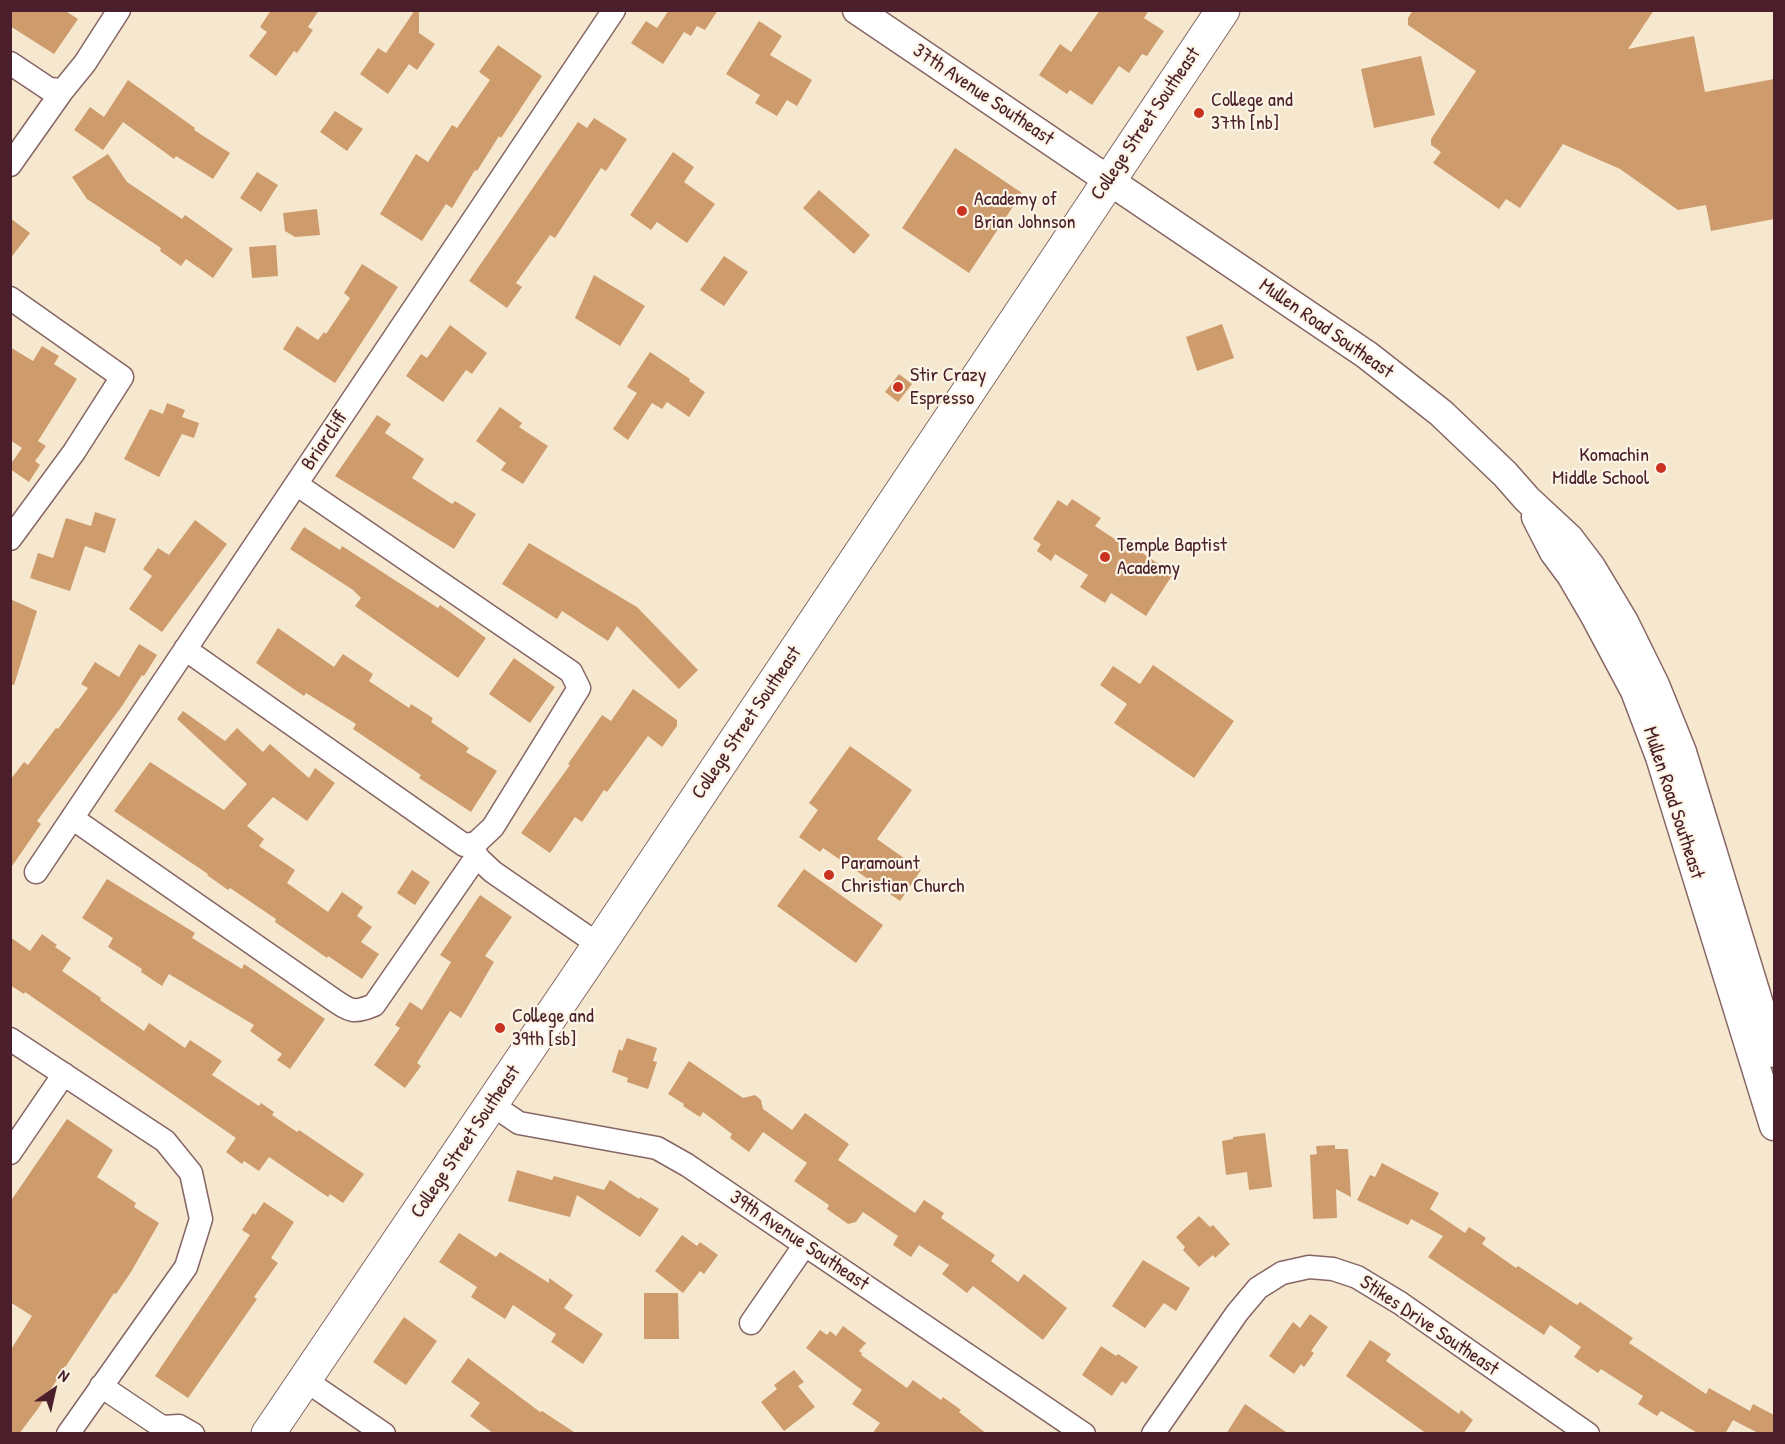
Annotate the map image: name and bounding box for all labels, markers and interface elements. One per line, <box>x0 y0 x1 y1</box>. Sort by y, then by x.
street label: 37th Avenue Southeast <box>908 39 1058 151</box>
street label: College Street Southeast <box>1086 43 1206 205</box>
place label: College and 37th [nb] <box>1211 89 1293 136</box>
marker: College and 37th [nb] <box>1192 106 1206 120</box>
place label: Academy of Brian Johnson <box>974 188 1075 235</box>
marker: Academy of Brian Johnson <box>955 204 969 218</box>
street label: Mullen Road Southeast <box>1254 274 1398 384</box>
place label: Stir Crazy Espresso <box>910 364 986 411</box>
marker: Stir Crazy Espresso <box>891 380 905 394</box>
street label: Briarcliff <box>297 407 353 475</box>
place label: Komachin Middle School <box>1552 444 1649 491</box>
marker: Komachin Middle School <box>1654 461 1668 475</box>
place label: Temple Baptist Academy <box>1117 534 1227 581</box>
marker: Temple Baptist Academy <box>1098 550 1112 564</box>
street label: College Street Southeast <box>687 642 807 804</box>
street label: Mullen Road Southeast <box>1637 724 1709 882</box>
place label: Paramount Christian Church <box>841 852 964 899</box>
marker: Paramount Christian Church <box>822 868 836 882</box>
place label: College and 39th [sb] <box>512 1005 594 1052</box>
marker: College and 39th [sb] <box>493 1021 507 1035</box>
street label: College Street Southeast <box>406 1061 526 1223</box>
street label: 39th Avenue Southeast <box>725 1186 873 1296</box>
street label: Stikes Drive Southeast <box>1355 1271 1503 1381</box>
north arrow <box>24 1360 84 1420</box>
text: N <box>54 1364 74 1387</box>

